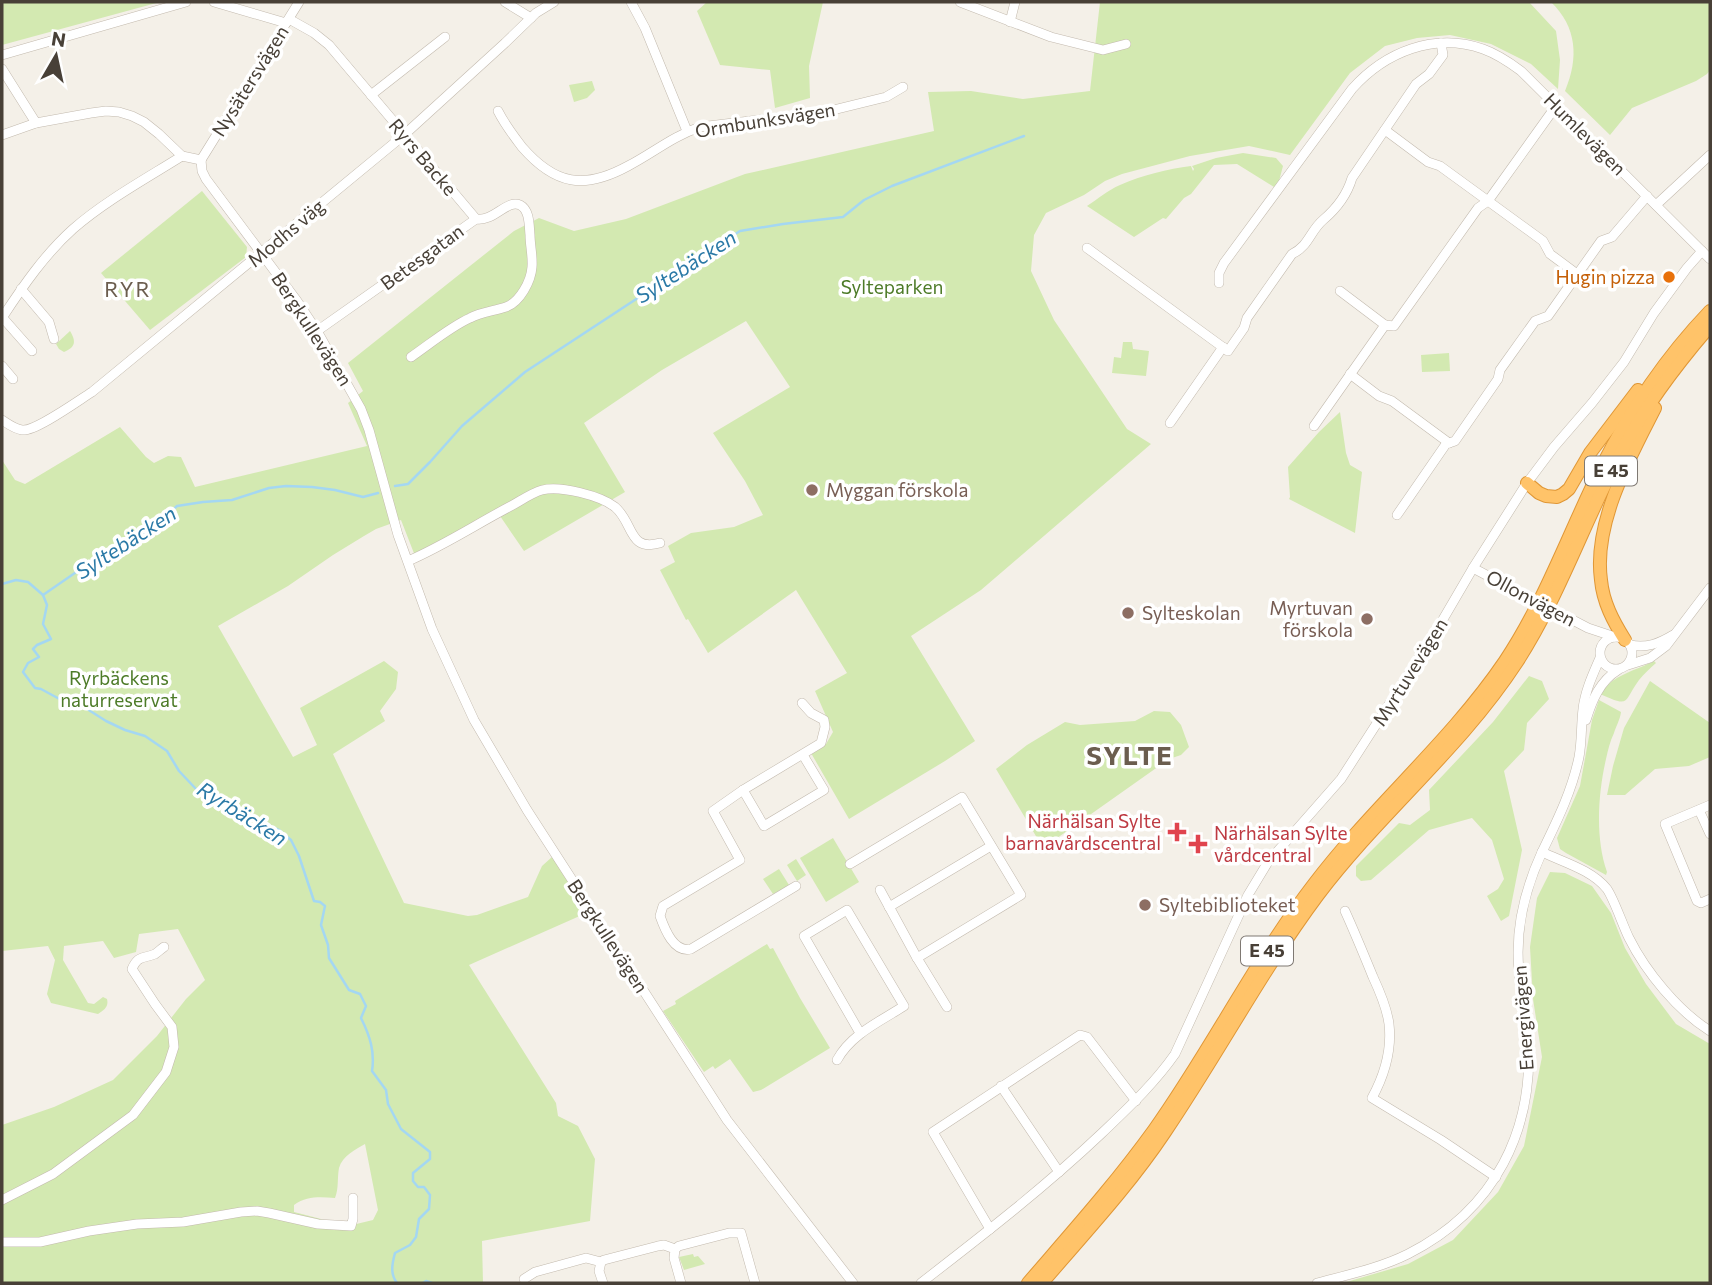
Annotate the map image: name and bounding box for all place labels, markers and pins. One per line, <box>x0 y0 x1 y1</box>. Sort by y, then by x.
place label: Hugin pizza <box>1555 265 1655 288</box>
marker: Hugin pizza <box>1661 269 1677 285</box>
place label: Myggan förskola <box>826 478 968 501</box>
marker: Myggan förskola <box>804 482 820 498</box>
place label: Myrtuvan förskola <box>1269 596 1353 641</box>
place label: Sylteskolan <box>1142 601 1241 624</box>
marker: Sylteskolan <box>1120 605 1136 621</box>
marker: Myrtuvan förskola <box>1359 611 1375 627</box>
place label: Närhälsan Sylte barnavårdscentral <box>1005 809 1161 854</box>
place label: Närhälsan Sylte vårdcentral <box>1214 821 1348 866</box>
marker: Närhälsan Sylte barnavårdscentral <box>1167 822 1187 842</box>
marker: Närhälsan Sylte vårdcentral <box>1188 834 1208 854</box>
place label: Syltebiblioteket <box>1159 893 1296 916</box>
marker: Syltebiblioteket <box>1137 897 1153 913</box>

